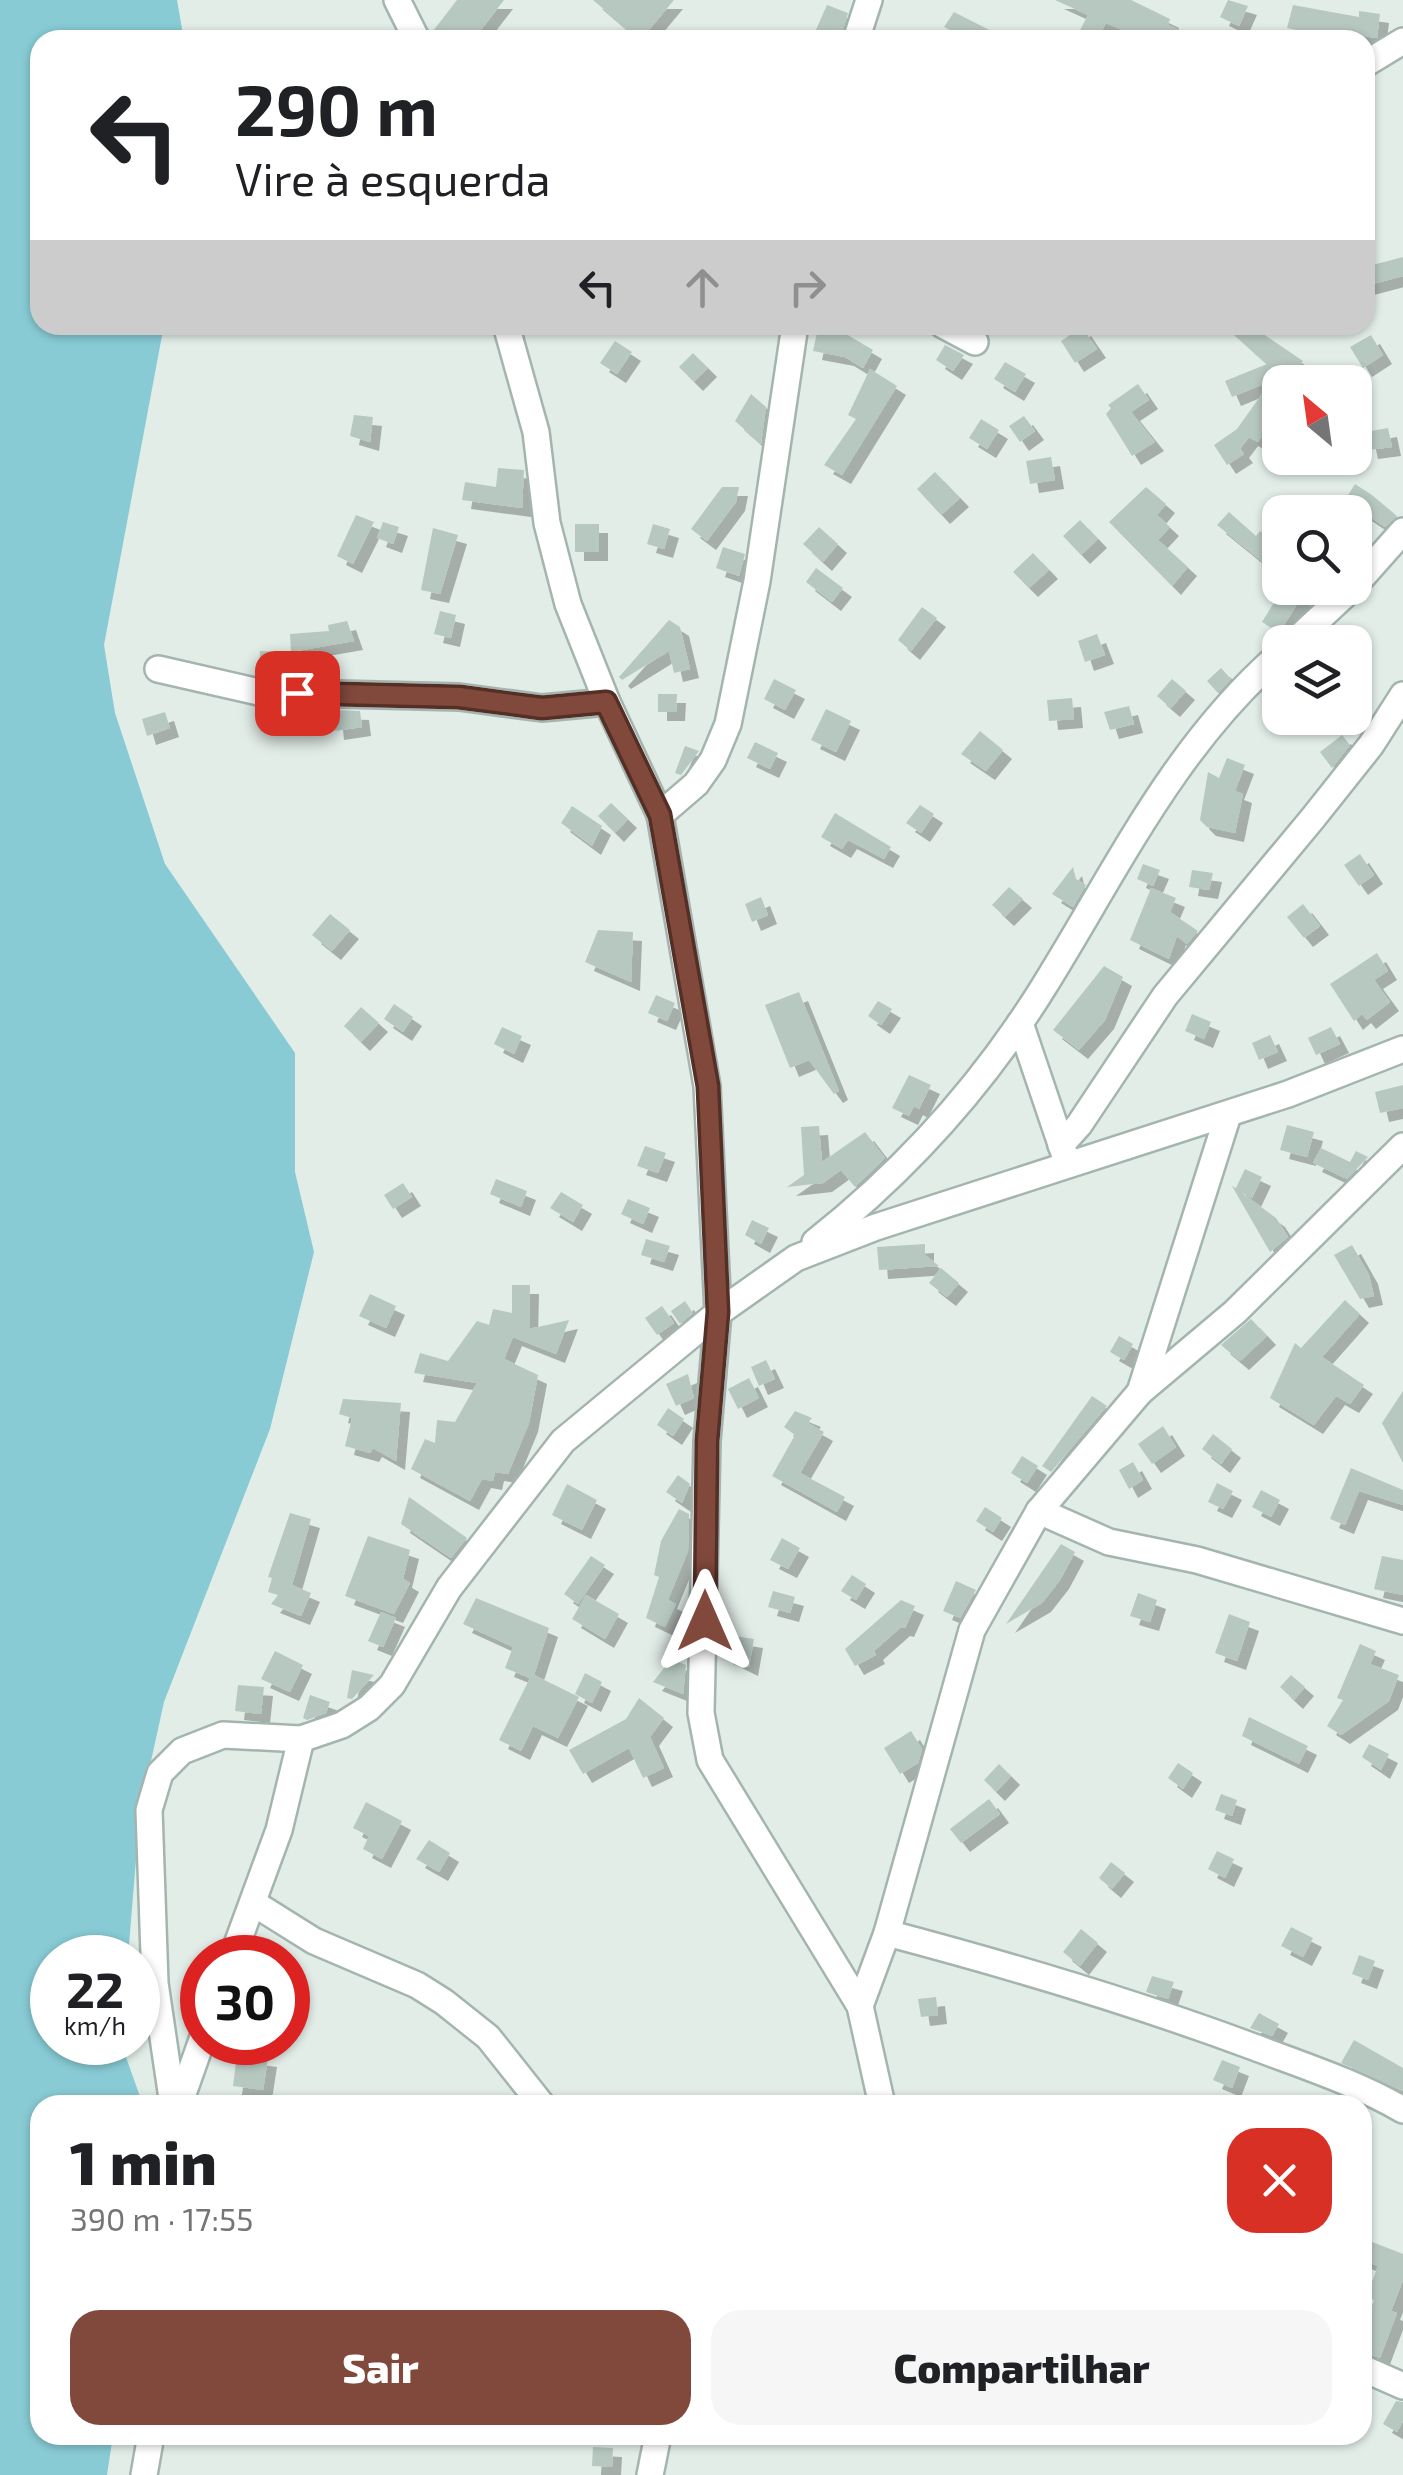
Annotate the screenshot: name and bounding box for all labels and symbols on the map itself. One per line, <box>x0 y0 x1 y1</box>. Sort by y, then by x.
north arrow <box>1262 365 1372 475</box>
pin <box>255 651 340 736</box>
position arrow <box>653 1569 757 1673</box>
speed limit sign: 30 <box>180 1935 310 2065</box>

